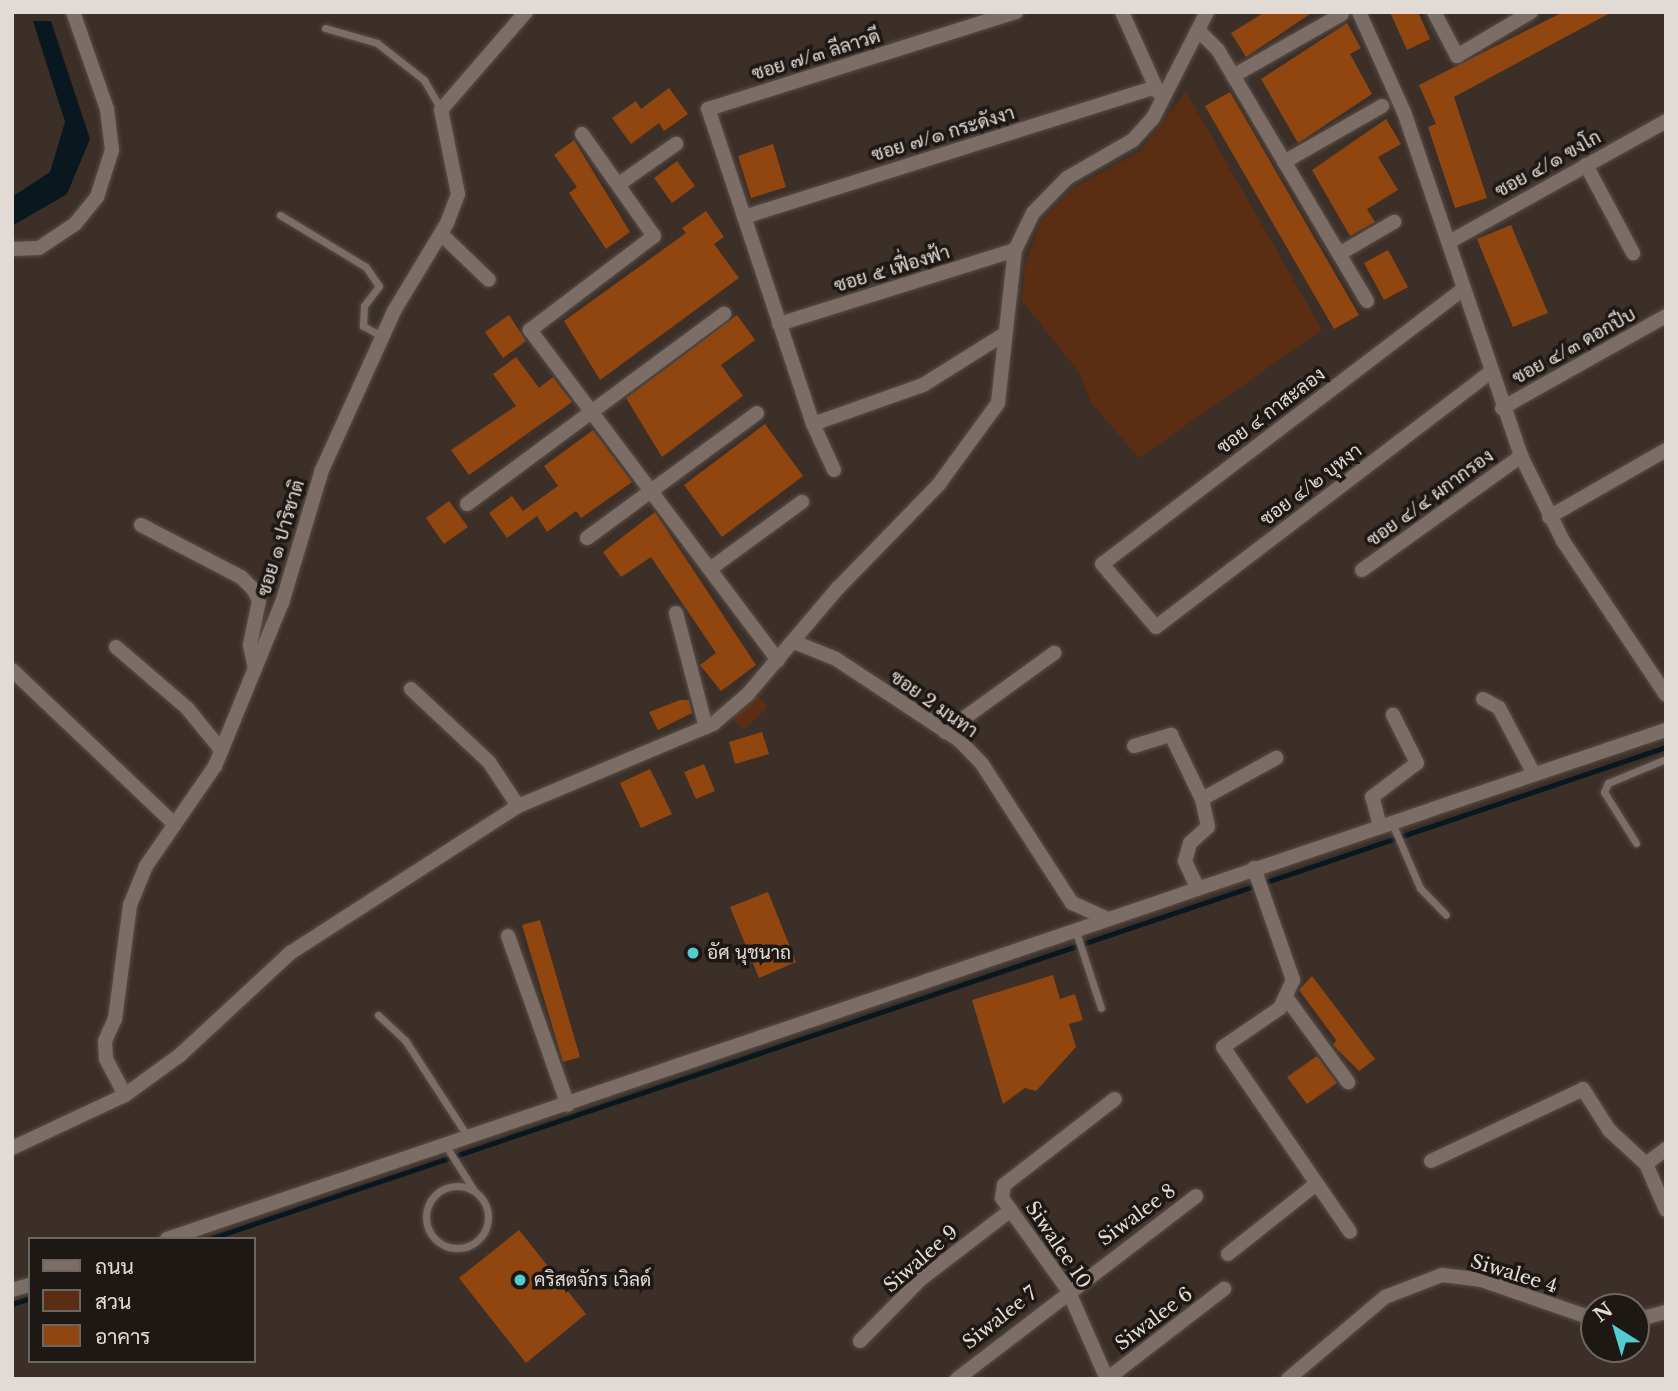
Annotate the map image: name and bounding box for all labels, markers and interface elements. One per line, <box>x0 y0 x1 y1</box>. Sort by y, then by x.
street label: ซอย ๗/๓ ลีลาวดี <box>749 25 883 85</box>
street label: ซอย ๗/๑ กระดังงา <box>869 101 1017 167</box>
street label: ซอย ๔/๑ ฃงโก <box>1491 126 1605 202</box>
street label: ซอย ๕ เฟื่องฟ้า <box>831 241 953 297</box>
street label: ซอย ๔/๓ ดอกปีบ <box>1508 303 1640 389</box>
street label: ซอย ๔ กาสะลอง <box>1212 363 1330 459</box>
street label: ซอย ๔/๒ บุหงา <box>1256 439 1366 531</box>
street label: ซอย ๔/๔ ผกากรอง <box>1362 444 1498 552</box>
street label: ซอย ๑ ปาริชาติ <box>252 477 310 599</box>
street label: ซอย 2 มนทา <box>886 665 982 743</box>
place label: อัศ นุชนาถ <box>707 942 791 964</box>
marker: อัศ นุชนาถ <box>685 945 701 961</box>
street label: Siwalee 8 <box>1094 1179 1180 1251</box>
street label: Siwalee 10 <box>1020 1197 1096 1293</box>
street label: Siwalee 9 <box>879 1221 963 1297</box>
legend <box>28 1237 256 1363</box>
street label: Siwalee 4 <box>1468 1250 1560 1298</box>
text: ถนน <box>95 1254 134 1280</box>
place label: คริสตจักร เวิลด์ <box>534 1269 651 1291</box>
marker: คริสตจักร เวิลด์ <box>512 1272 528 1288</box>
street label: Siwalee 7 <box>958 1282 1042 1354</box>
street label: Siwalee 6 <box>1111 1283 1197 1355</box>
text: สวน <box>95 1289 131 1315</box>
north arrow <box>1580 1293 1650 1363</box>
text: N <box>1589 1298 1617 1327</box>
text: อาคาร <box>95 1324 151 1350</box>

